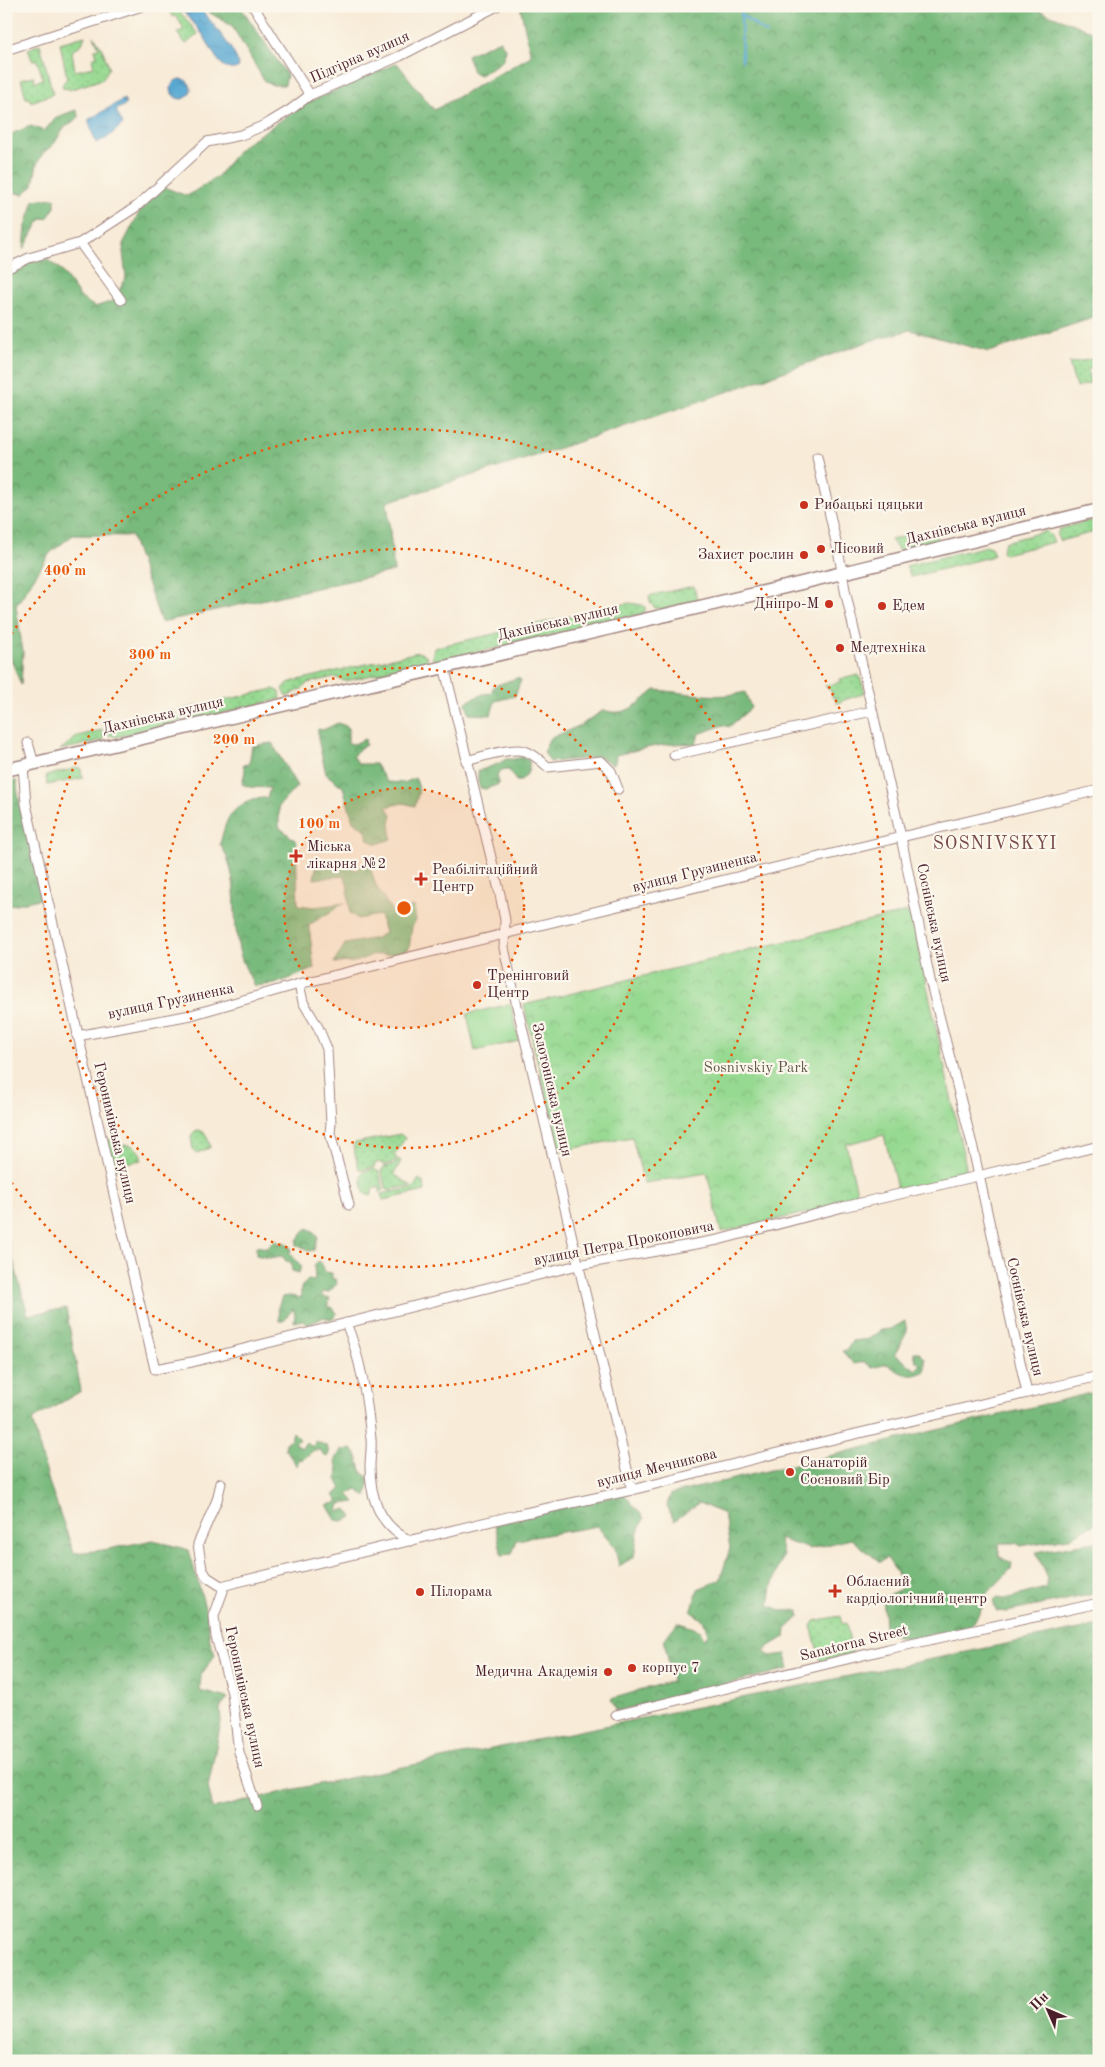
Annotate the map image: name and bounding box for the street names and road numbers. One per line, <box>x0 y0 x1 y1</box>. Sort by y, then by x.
street label: Підгірна вулиця <box>308 29 412 87</box>
street label: Дахнівська вулиця <box>904 504 1028 548</box>
street label: Дахнівська вулиця <box>496 602 620 644</box>
street label: Дахнівська вулиця <box>101 695 225 737</box>
street label: вулиця Грузиненка <box>631 850 760 896</box>
street label: Соснівська вулиця <box>913 862 953 984</box>
street label: вулиця Грузиненка <box>107 981 236 1023</box>
street label: Золотоніська вулиця <box>528 1022 574 1158</box>
street label: Геронимівська вулиця <box>90 1061 138 1205</box>
street label: вулиця Петра Прокоповича <box>533 1219 716 1269</box>
street label: Соснівська вулиця <box>1003 1256 1045 1378</box>
street label: вулиця Мечникова <box>596 1447 719 1491</box>
street label: Sanatorna Street <box>799 1623 909 1665</box>
street label: Геронимівська вулиця <box>222 1625 266 1770</box>

